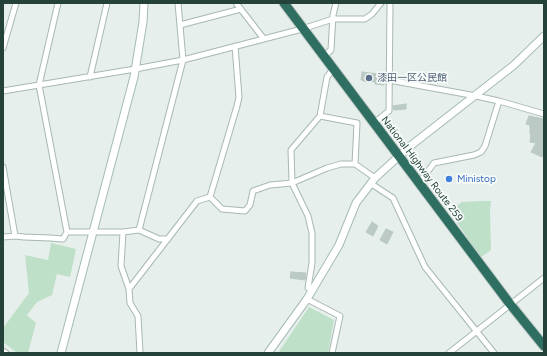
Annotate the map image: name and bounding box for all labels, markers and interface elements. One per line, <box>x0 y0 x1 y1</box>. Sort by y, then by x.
place label: 漆田一区公民館 <box>377 72 447 84</box>
marker: 漆田一区公民館 <box>364 73 374 83</box>
street label: National Highway Route 259 <box>379 114 465 224</box>
place label: Ministop <box>457 173 496 185</box>
marker: Ministop <box>444 174 454 184</box>

